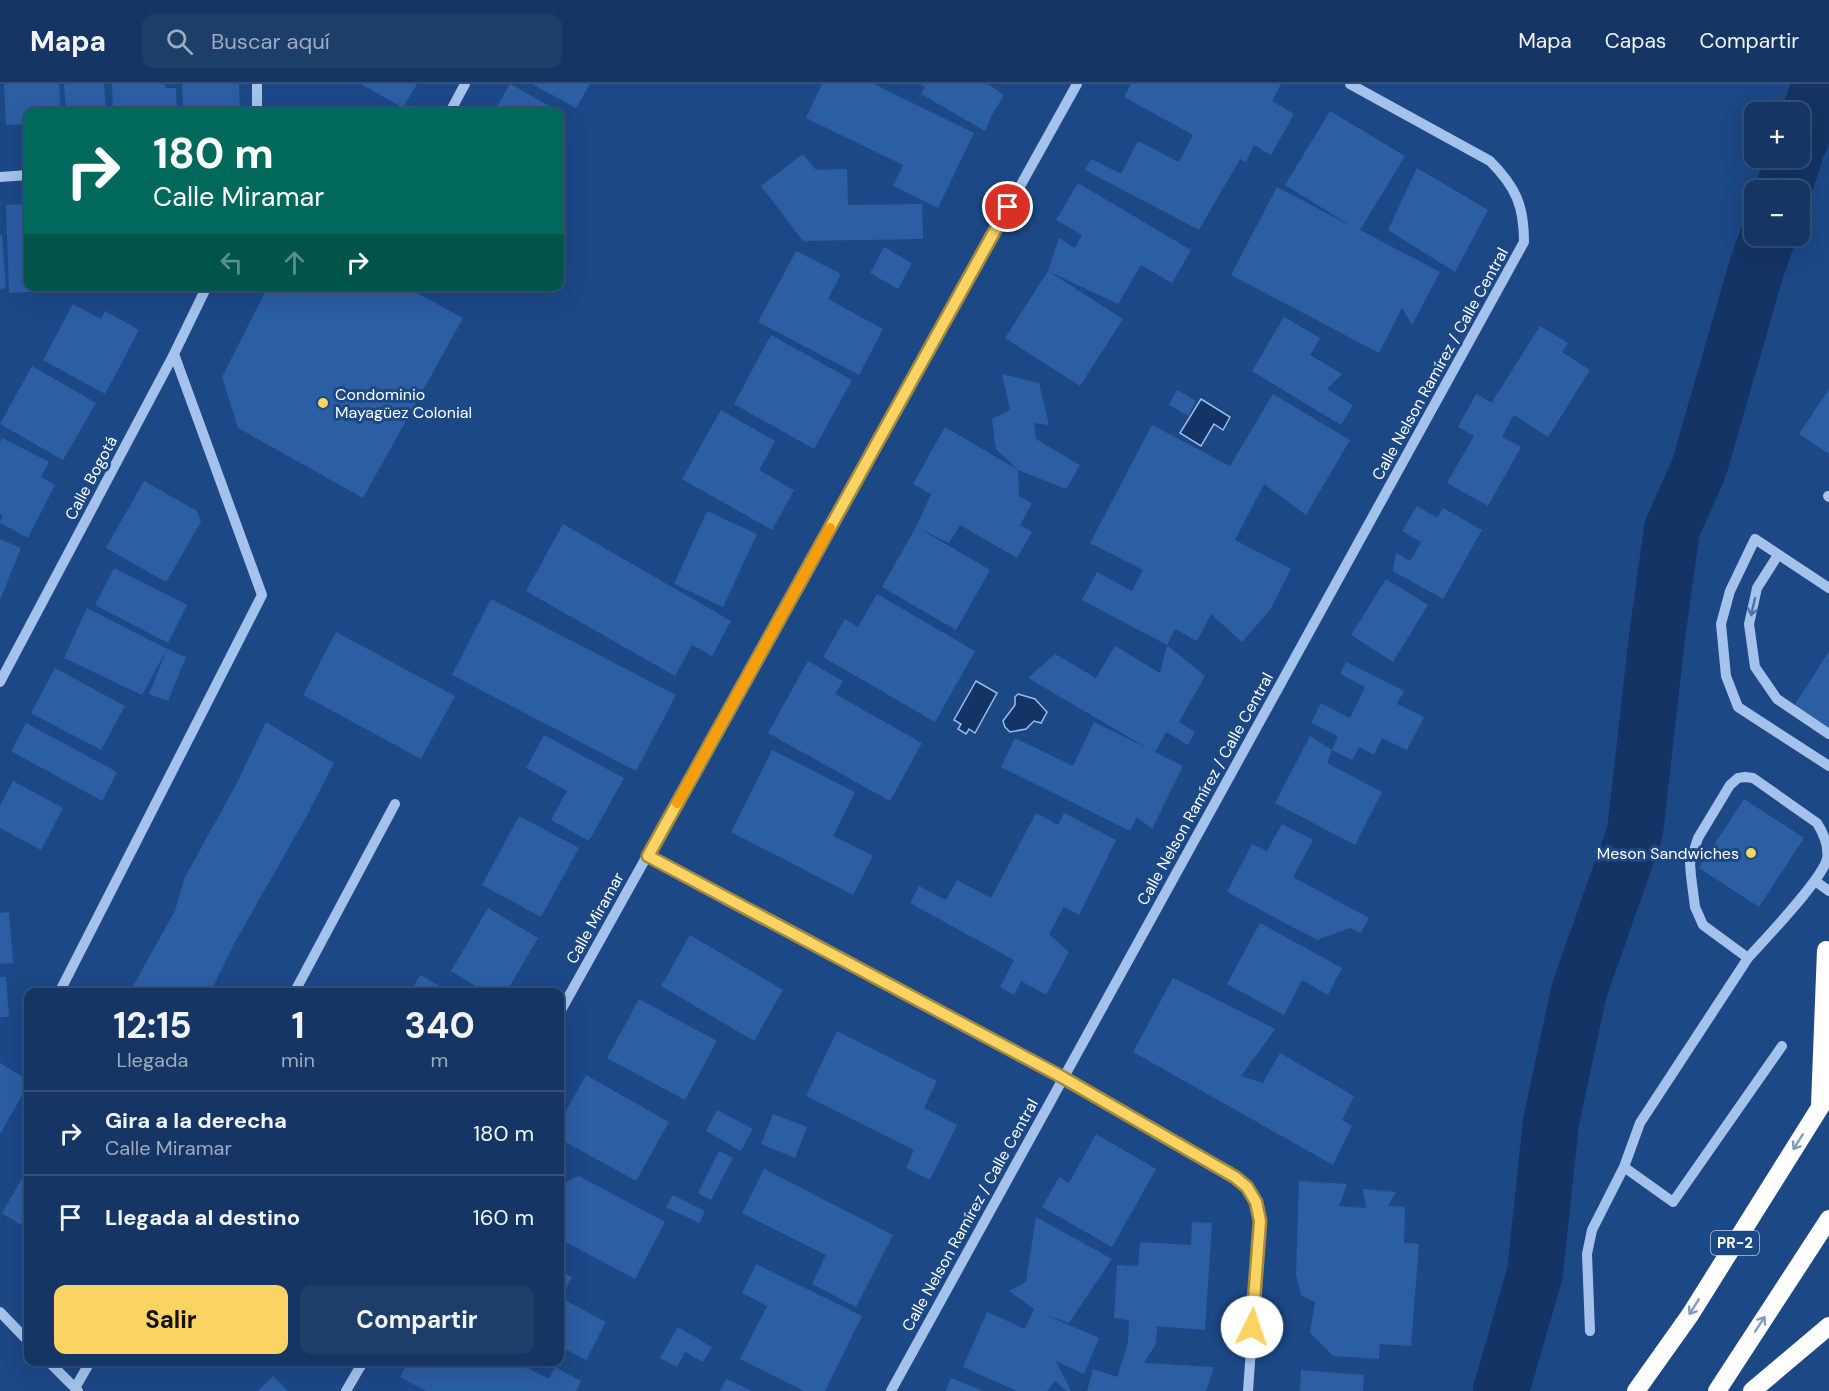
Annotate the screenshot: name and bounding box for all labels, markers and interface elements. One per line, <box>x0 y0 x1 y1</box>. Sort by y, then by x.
search box <box>142 14 562 68</box>
text: Mapa <box>30 23 106 60</box>
icon: search <box>163 25 196 58</box>
text: Buscar aquí <box>211 27 330 56</box>
text: Mapa <box>1518 27 1572 55</box>
text: Capas <box>1605 27 1666 55</box>
text: Compartir <box>1699 27 1799 55</box>
map controls <box>1744 102 1810 246</box>
button: + <box>1744 102 1810 168</box>
text: 180 m <box>153 126 274 181</box>
icon: right <box>54 132 132 210</box>
text: Calle Miramar <box>153 179 324 214</box>
button: − <box>1744 180 1810 246</box>
pin <box>982 181 1033 232</box>
icon: arrive <box>991 190 1024 223</box>
street label: Calle Nelson Ramírez / Calle Central <box>1367 244 1513 484</box>
icon: left <box>215 246 248 279</box>
icon: ahead <box>278 246 311 279</box>
icon: right <box>341 246 374 279</box>
place label: Condominio Mayagüez Colonial <box>335 384 472 423</box>
marker: Condominio Mayagüez Colonial <box>316 396 330 410</box>
street label: Calle Bogotá <box>60 432 122 524</box>
one-way arrow <box>1747 597 1759 616</box>
street label: Calle Nelson Ramírez / Calle Central <box>1132 669 1278 909</box>
place label: Meson Sandwiches <box>1597 843 1739 864</box>
marker: Meson Sandwiches <box>1744 846 1758 860</box>
street label: Calle Miramar <box>561 868 629 967</box>
text: 12:15 <box>113 1002 192 1049</box>
text: 1 <box>291 1002 305 1049</box>
text: 340 <box>404 1002 475 1049</box>
text: Llegada <box>117 1047 188 1073</box>
text: min <box>281 1047 315 1073</box>
text: m <box>431 1047 448 1073</box>
street label: Calle Nelson Ramírez / Calle Central <box>897 1095 1043 1335</box>
text: Gira a la derecha <box>105 1106 287 1135</box>
icon: right <box>54 1117 87 1150</box>
text: 180 m <box>473 1119 534 1148</box>
one-way arrow <box>1791 1133 1803 1150</box>
text: Calle Miramar <box>105 1135 232 1161</box>
icon: arrive <box>54 1201 87 1234</box>
text: Llegada al destino <box>105 1203 300 1232</box>
text: 160 m <box>473 1203 534 1232</box>
road number: PR-2 <box>1711 1231 1759 1255</box>
button: Salir <box>54 1285 288 1354</box>
button: Compartir <box>300 1285 534 1354</box>
position arrow <box>1220 1295 1284 1359</box>
one-way arrow <box>1688 1298 1700 1315</box>
one-way arrow <box>1754 1317 1766 1333</box>

